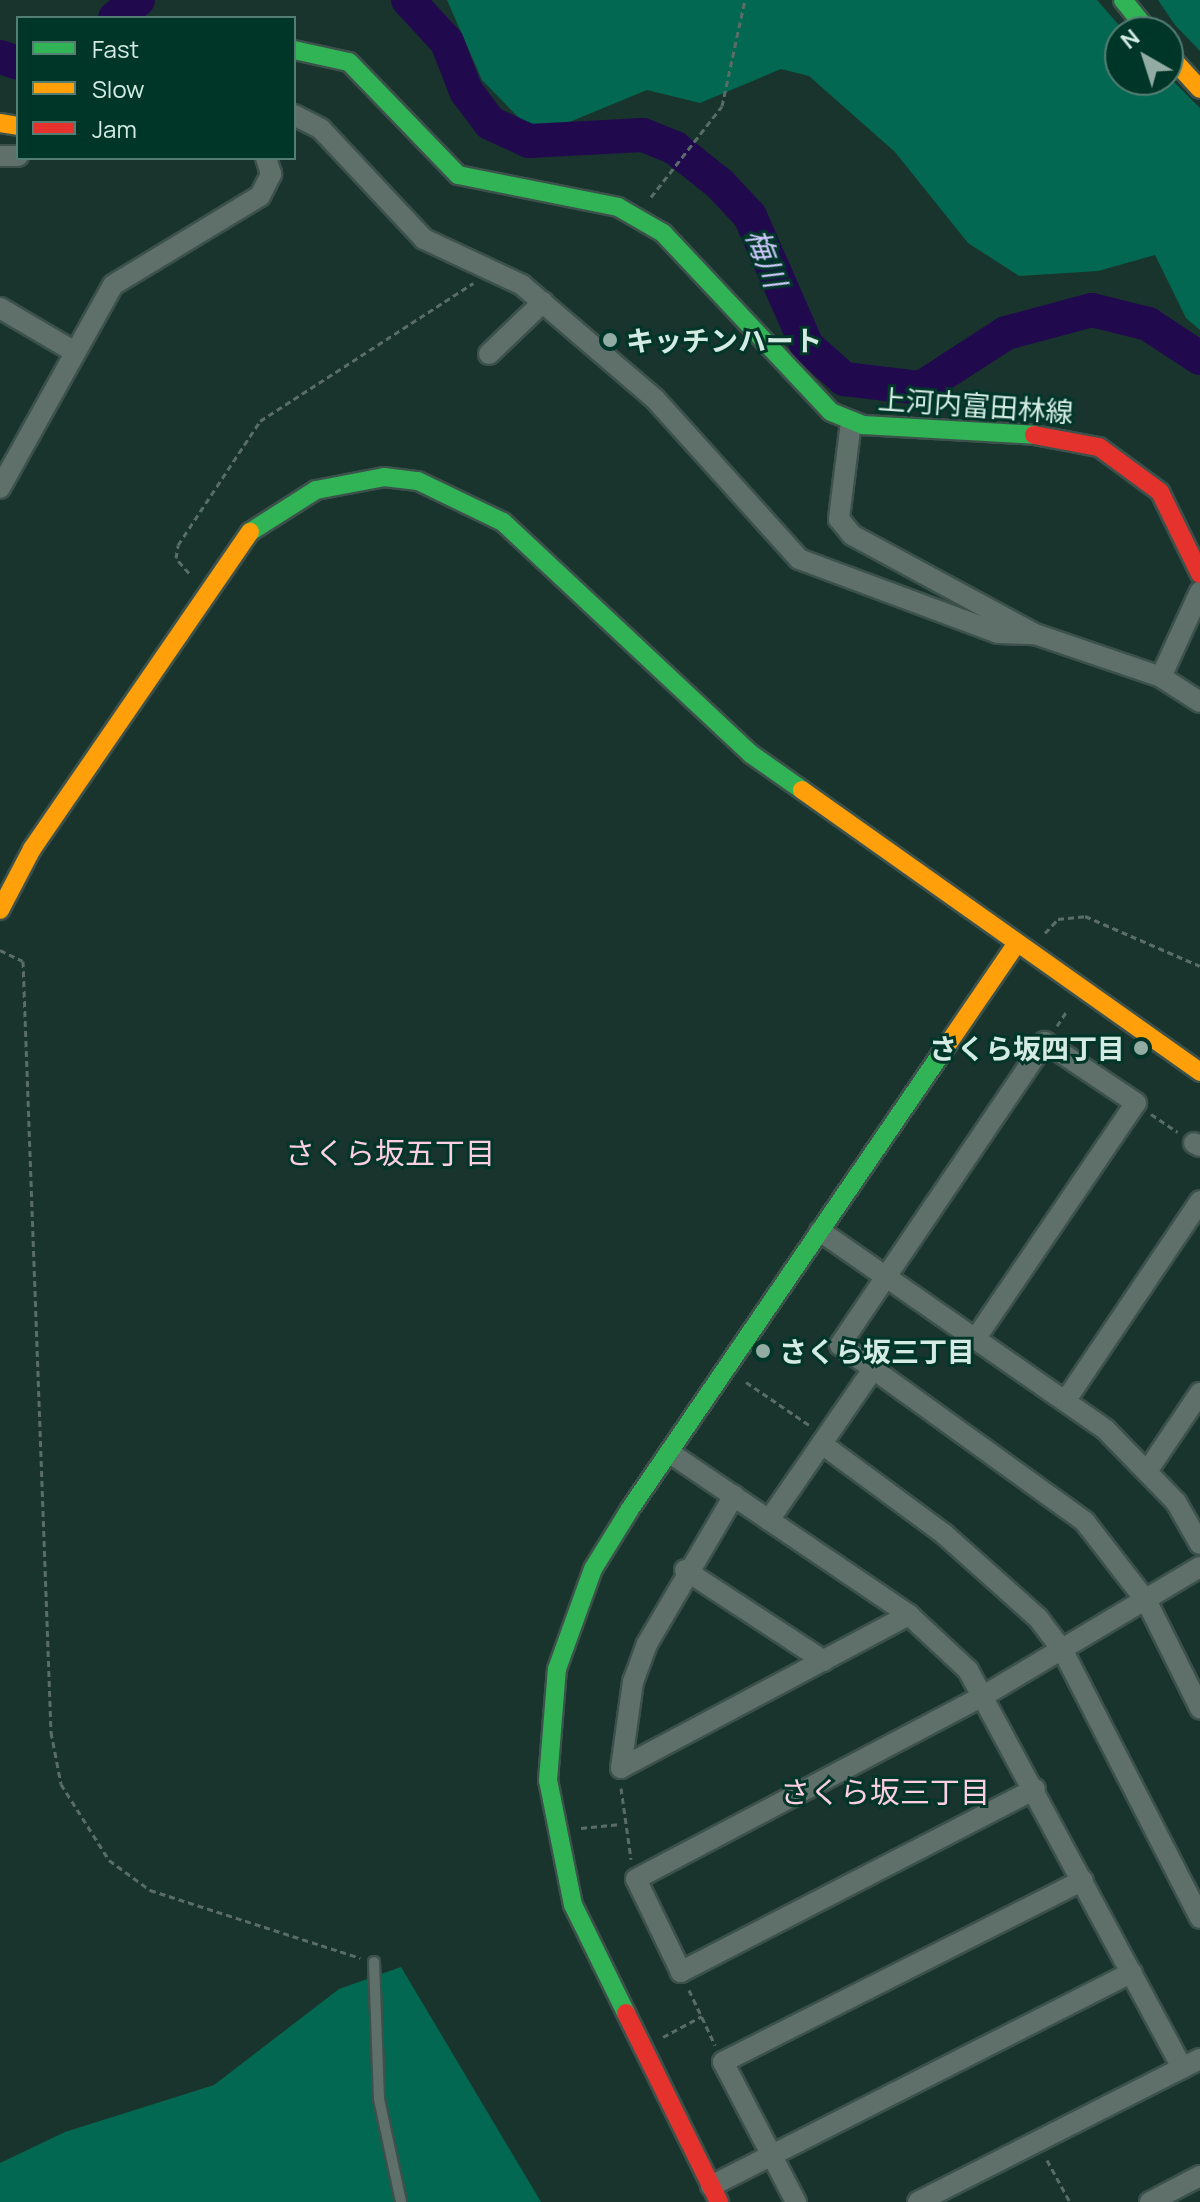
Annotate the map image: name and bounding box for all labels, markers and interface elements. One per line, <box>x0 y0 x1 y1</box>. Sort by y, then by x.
legend <box>16 16 296 160</box>
north arrow <box>1104 16 1184 96</box>
text: N <box>1115 22 1146 56</box>
text: Fast <box>92 32 139 65</box>
text: Slow <box>92 72 145 105</box>
text: Jam <box>92 112 137 145</box>
water label: 梅川 <box>738 224 794 292</box>
place label: キッチンハート <box>626 323 822 357</box>
marker: キッチンハート <box>601 331 619 349</box>
street label: 上河内富田林線 <box>877 381 1075 429</box>
place label: さくら坂四丁目 <box>929 1031 1125 1065</box>
marker: さくら坂四丁目 <box>1132 1039 1150 1057</box>
district label: さくら坂五丁目 <box>285 1135 495 1171</box>
place label: さくら坂三丁目 <box>779 1334 975 1368</box>
marker: さくら坂三丁目 <box>754 1342 772 1360</box>
district label: さくら坂三丁目 <box>780 1774 990 1810</box>

